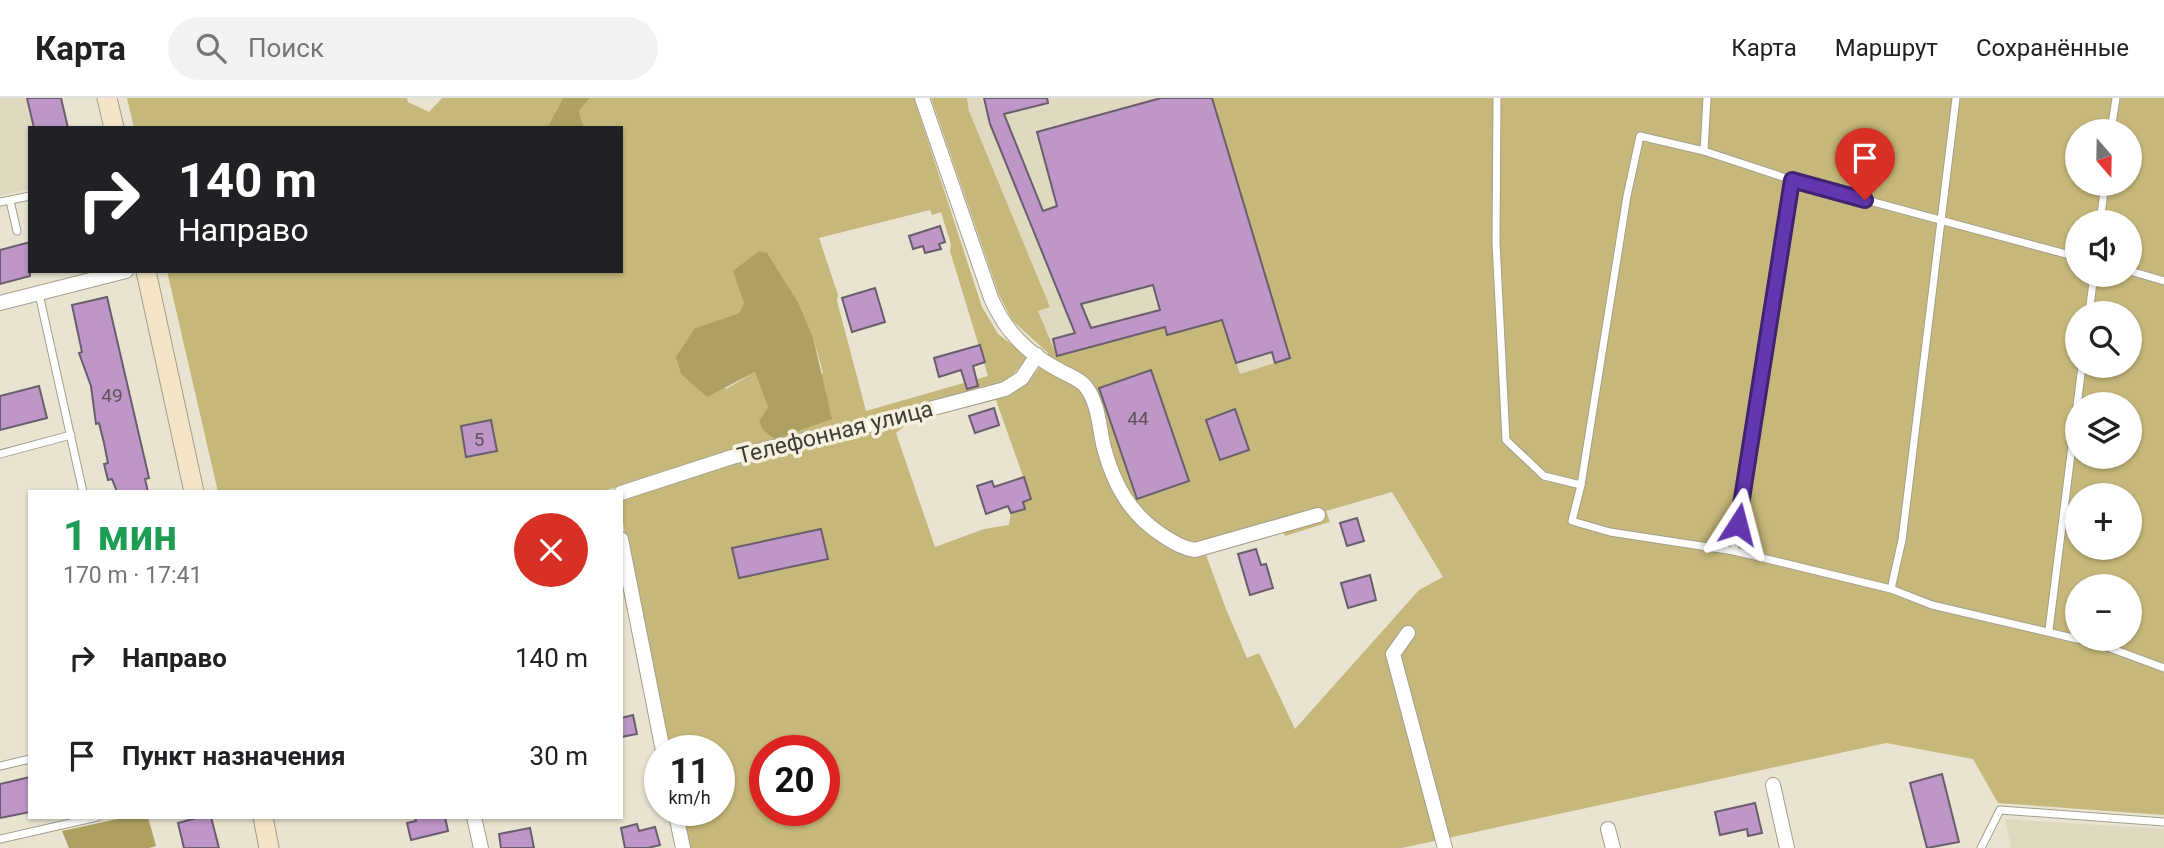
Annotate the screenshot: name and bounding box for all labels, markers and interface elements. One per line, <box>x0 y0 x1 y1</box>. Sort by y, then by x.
search box <box>168 17 658 80</box>
text: Карта <box>35 29 126 68</box>
icon: search <box>192 29 230 67</box>
text: Поиск <box>248 33 324 63</box>
text: Карта <box>1731 34 1797 62</box>
text: Маршрут <box>1835 34 1938 62</box>
text: Сохранённые <box>1976 34 2129 62</box>
north arrow <box>2065 119 2142 196</box>
map controls <box>2065 119 2142 651</box>
pin <box>1835 128 1895 200</box>
icon: arrive <box>1846 139 1884 177</box>
text: 140 m <box>178 152 317 209</box>
icon: right <box>63 154 154 245</box>
button: sound <box>2065 210 2142 287</box>
text: Направо <box>178 211 309 249</box>
button: search <box>2065 301 2142 378</box>
house number: 49 <box>101 384 123 407</box>
button: layers <box>2065 392 2142 469</box>
street label: Телефонная улица <box>735 395 936 470</box>
house number: 44 <box>1127 407 1149 430</box>
house number: 5 <box>474 428 484 451</box>
button: + <box>2065 483 2142 560</box>
position arrow <box>1701 487 1775 561</box>
text: 1 мин <box>63 511 177 560</box>
button: close <box>514 513 588 587</box>
text: 170 m · 17:41 <box>63 562 202 589</box>
button: − <box>2065 574 2142 651</box>
icon: right <box>63 639 101 677</box>
text: Направо <box>122 643 227 673</box>
text: 140 m <box>515 643 588 673</box>
speed limit sign: 20 <box>749 735 840 826</box>
icon: arrive <box>63 737 101 775</box>
text: Пункт назначения <box>122 741 346 771</box>
text: 30 m <box>530 741 588 771</box>
text: 11 <box>669 751 710 792</box>
text: km/h <box>668 787 711 808</box>

